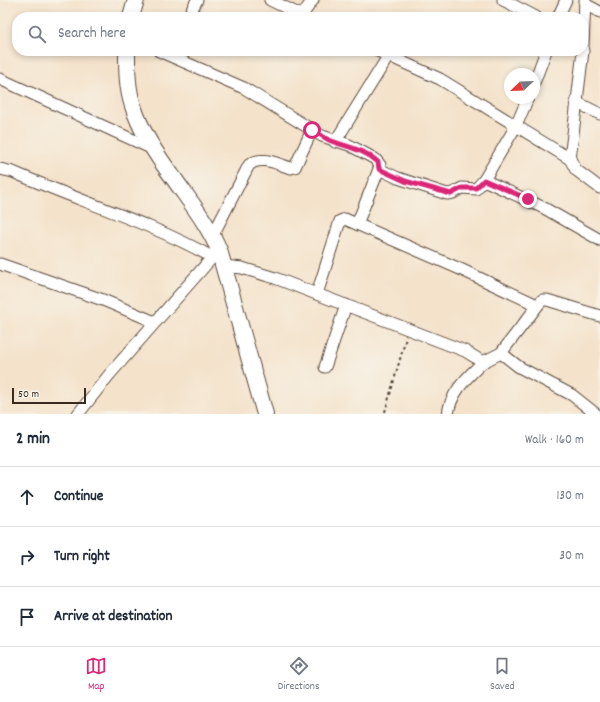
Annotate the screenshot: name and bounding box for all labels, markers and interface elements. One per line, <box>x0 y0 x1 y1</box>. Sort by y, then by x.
search box <box>12 12 588 56</box>
icon: search <box>26 23 48 45</box>
text: Search here <box>58 23 126 45</box>
north arrow <box>504 68 540 104</box>
route start <box>303 121 321 139</box>
route end <box>519 190 537 208</box>
scale bar <box>12 386 86 405</box>
text: 50 m <box>18 387 39 403</box>
text: 2 min <box>16 428 50 452</box>
text: Walk · 160 m <box>525 431 584 450</box>
icon: ahead <box>16 486 38 508</box>
text: Continue <box>54 486 103 508</box>
text: 130 m <box>556 487 584 506</box>
icon: right <box>16 546 38 568</box>
text: Turn right <box>54 546 110 568</box>
text: 30 m <box>559 547 584 566</box>
icon: arrive <box>16 606 38 628</box>
text: Arrive at destination <box>54 606 172 628</box>
tab: Map <box>85 655 107 695</box>
tab: Directions <box>278 655 320 695</box>
tab: Saved <box>490 655 515 695</box>

